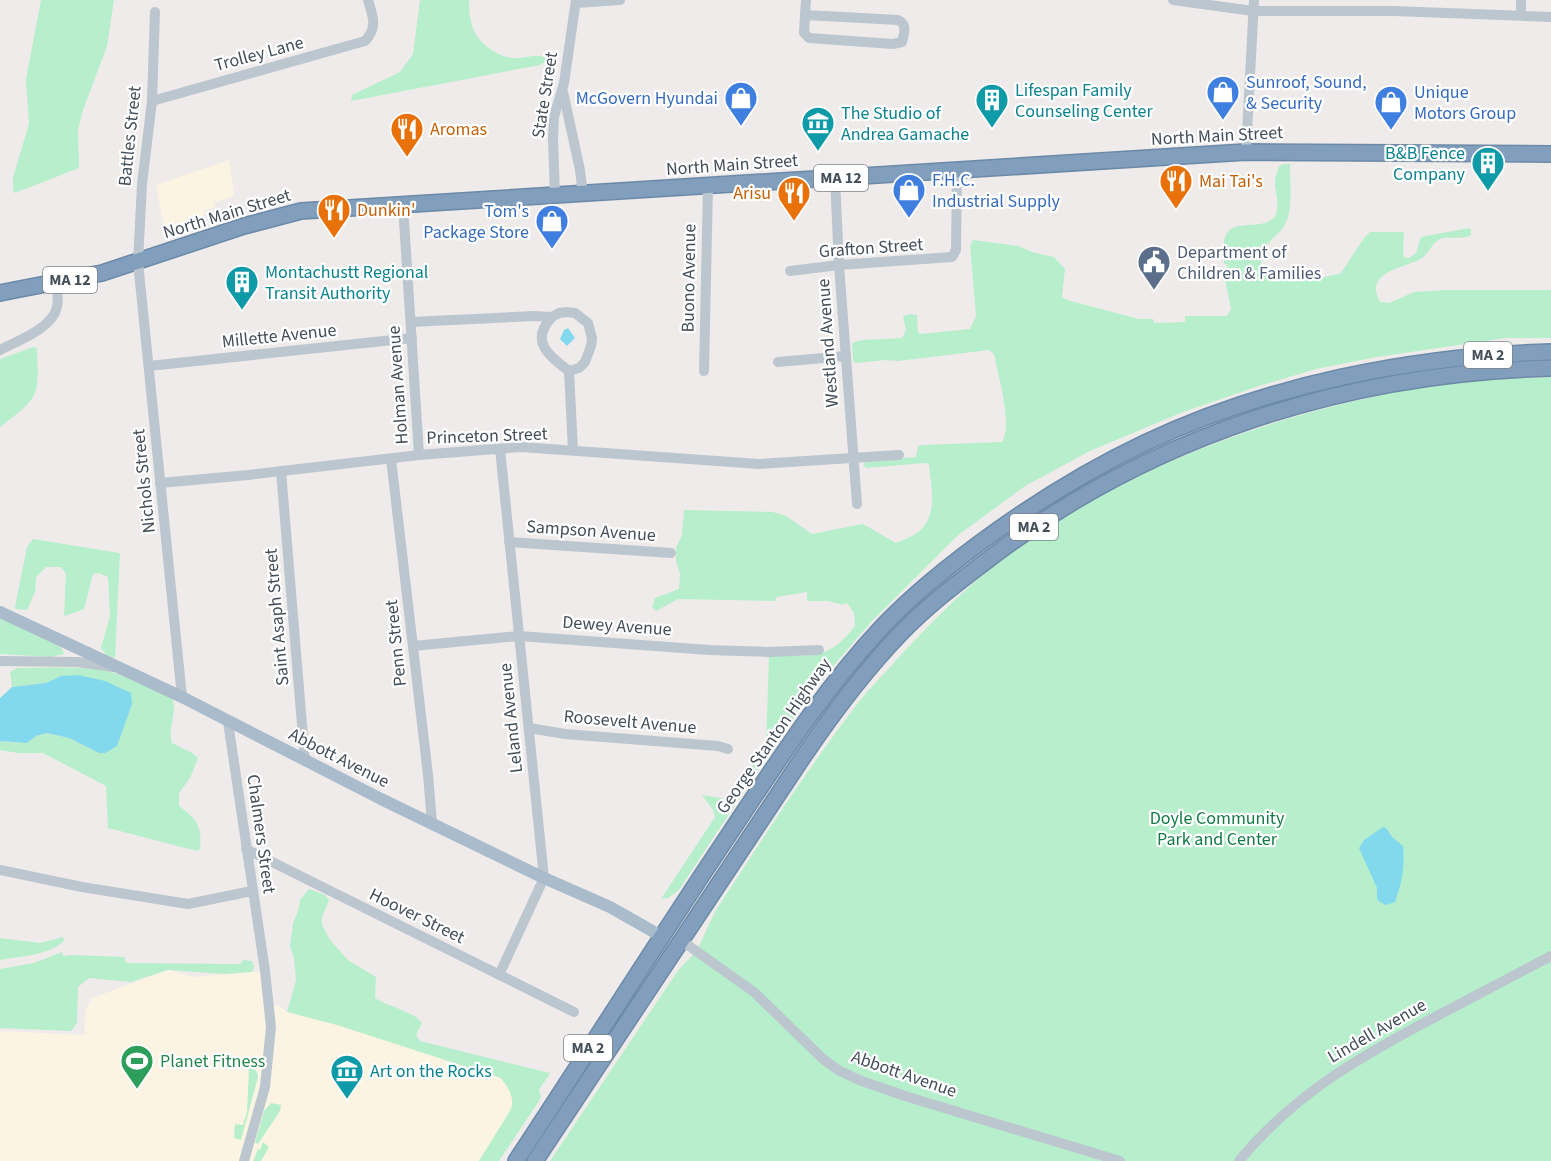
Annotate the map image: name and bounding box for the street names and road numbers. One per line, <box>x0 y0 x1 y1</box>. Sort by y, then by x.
street label: Trolley Lane <box>212 30 306 78</box>
street label: State Street <box>526 50 564 140</box>
street label: Battles Street <box>112 84 148 188</box>
street label: North Main Street <box>1150 120 1284 152</box>
street label: North Main Street <box>665 148 799 182</box>
road number: MA 12 <box>814 165 868 191</box>
street label: North Main Street <box>160 183 294 245</box>
street label: Buono Avenue <box>676 223 702 333</box>
street label: Grafton Street <box>818 232 924 264</box>
road number: MA 12 <box>43 267 97 293</box>
street label: Westland Avenue <box>811 278 845 408</box>
street label: Millette Avenue <box>221 318 338 354</box>
street label: Holman Avenue <box>381 325 415 445</box>
road number: MA 2 <box>1464 342 1512 368</box>
street label: Princeton Street <box>426 421 548 451</box>
street label: Nichols Street <box>126 428 162 534</box>
street label: Sampson Avenue <box>525 514 657 548</box>
road number: MA 2 <box>1010 514 1058 540</box>
street label: Saint Asaph Street <box>259 547 295 687</box>
street label: Penn Street <box>379 598 413 688</box>
street label: Dewey Avenue <box>562 610 673 642</box>
street label: George Stanton Highway <box>711 652 838 819</box>
street label: Leland Avenue <box>493 662 529 774</box>
street label: Roosevelt Avenue <box>563 704 697 740</box>
street label: Abbott Avenue <box>284 722 394 794</box>
street label: Chalmers Street <box>240 773 282 895</box>
street label: Hoover Street <box>365 882 469 950</box>
street label: Lindell Avenue <box>1323 993 1431 1069</box>
road number: MA 2 <box>564 1035 612 1061</box>
street label: Abbott Avenue <box>848 1044 960 1104</box>

